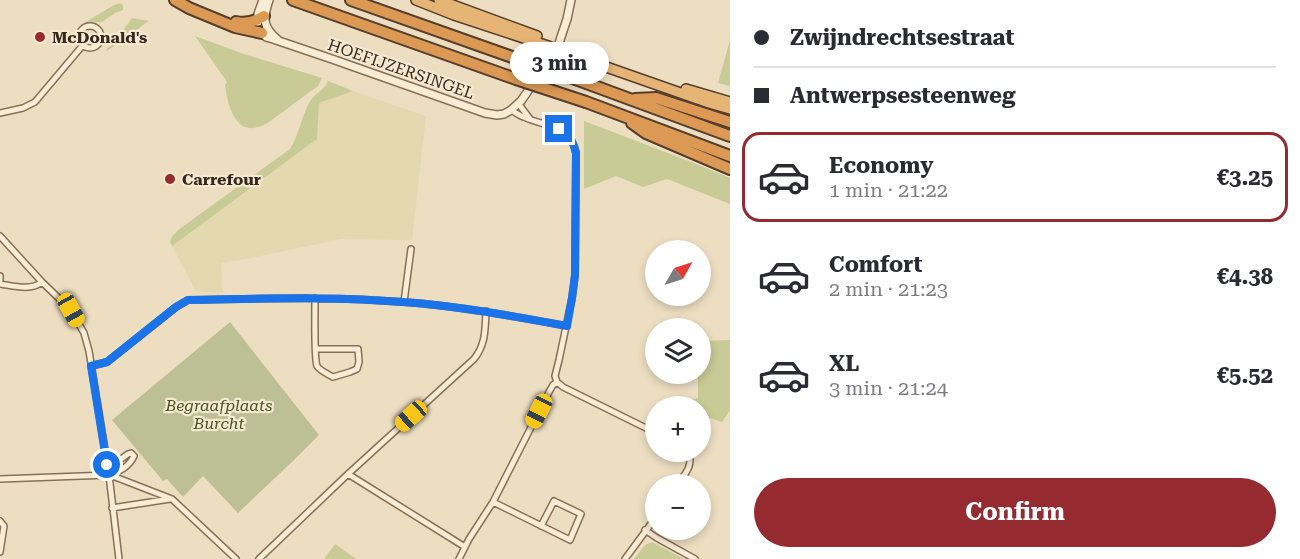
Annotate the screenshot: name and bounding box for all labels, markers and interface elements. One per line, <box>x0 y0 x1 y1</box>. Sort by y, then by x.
text: Zwijndrechtsestraat <box>790 25 1014 50</box>
place label: McDonald's <box>52 28 147 47</box>
marker: McDonald's <box>33 30 47 44</box>
street label: HOEFIJZERSINGEL <box>325 35 477 103</box>
callout: 3 min <box>510 42 608 84</box>
text: 3 min <box>532 51 587 75</box>
text: Antwerpsesteenweg <box>790 83 1015 108</box>
route end <box>545 115 572 142</box>
icon: car <box>757 150 811 204</box>
text: Economy <box>829 153 933 178</box>
text: €3.25 <box>1217 165 1273 190</box>
place label: Carrefour <box>182 170 261 189</box>
marker: Carrefour <box>163 172 177 186</box>
text: 1 min · 21:22 <box>829 178 948 202</box>
north arrow <box>645 240 711 306</box>
map controls <box>645 240 711 540</box>
icon: car <box>757 249 811 303</box>
text: Comfort <box>829 252 922 277</box>
text: €4.38 <box>1217 264 1273 289</box>
text: 2 min · 21:23 <box>829 277 948 301</box>
car <box>54 290 88 330</box>
button: layers <box>645 318 711 384</box>
icon: car <box>757 348 811 402</box>
text: XL <box>829 351 859 376</box>
text: €5.52 <box>1217 363 1273 388</box>
text: 3 min · 21:24 <box>829 376 948 400</box>
car <box>523 391 555 431</box>
park label: Begraafplaats Burcht <box>165 396 272 433</box>
button: + <box>645 396 711 462</box>
car <box>392 397 430 435</box>
route start <box>93 451 120 478</box>
button: − <box>645 474 711 540</box>
button: Confirm <box>754 478 1276 547</box>

